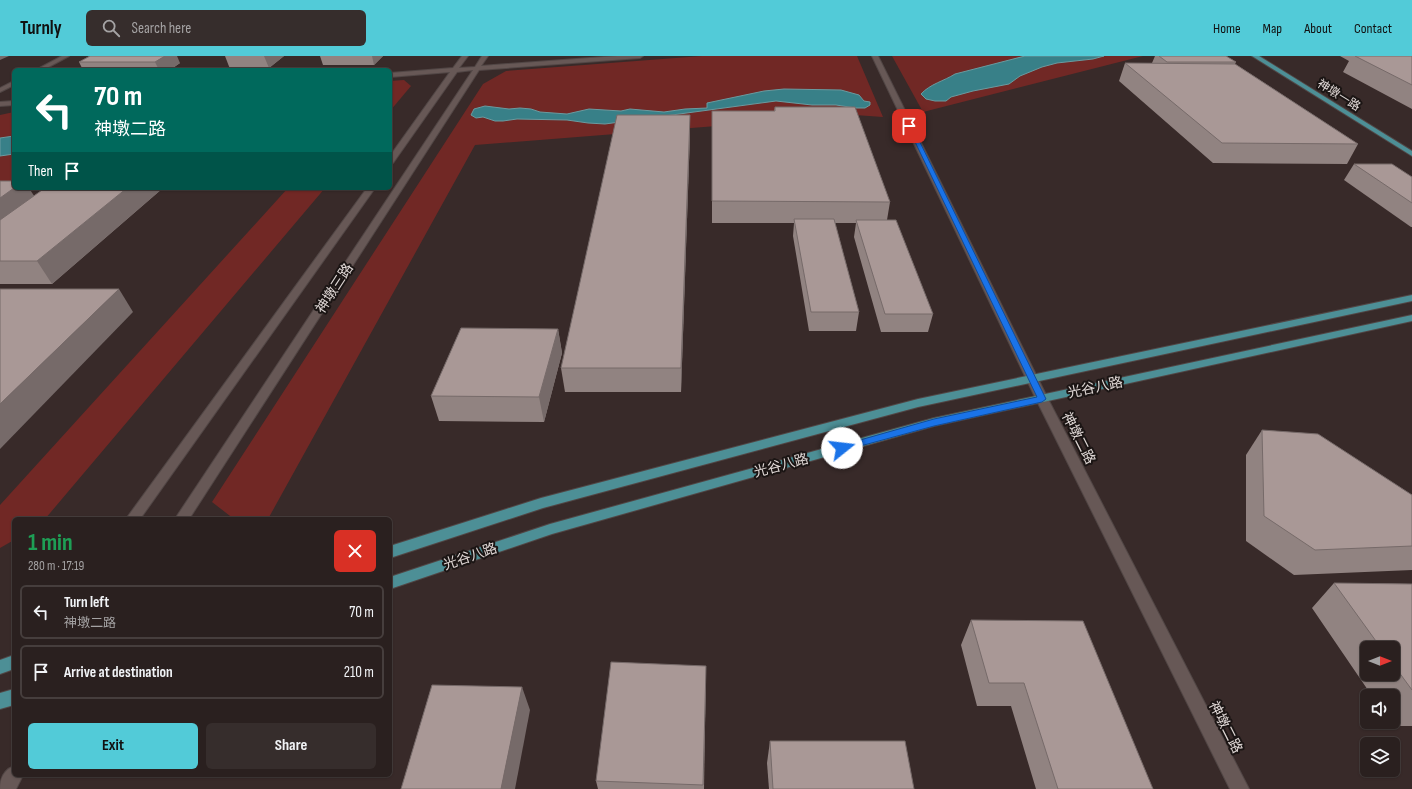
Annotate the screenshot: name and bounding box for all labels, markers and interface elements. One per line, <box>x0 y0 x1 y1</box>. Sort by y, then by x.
search box <box>86 10 366 46</box>
text: Turnly <box>20 17 62 40</box>
icon: search <box>100 17 122 39</box>
text: Search here <box>132 19 191 38</box>
text: Home <box>1213 20 1241 37</box>
text: Map <box>1263 20 1282 37</box>
text: About <box>1304 20 1332 37</box>
text: Contact <box>1354 20 1392 37</box>
street label: 神墩一路 <box>1314 76 1363 115</box>
text: 70 m <box>94 80 142 113</box>
icon: left <box>28 84 80 136</box>
pin <box>892 109 926 143</box>
icon: arrive <box>898 115 920 137</box>
text: 神墩二路 <box>94 119 166 140</box>
icon: arrive <box>61 160 83 182</box>
text: Then <box>28 162 53 181</box>
street label: 神墩三路 <box>312 260 357 316</box>
street label: 光谷八路 <box>1066 373 1124 402</box>
street label: 神墩二路 <box>1058 409 1099 467</box>
position arrow <box>821 427 863 469</box>
street label: 光谷八路 <box>752 450 810 481</box>
text: 1 min <box>28 528 73 557</box>
button: close <box>334 530 376 572</box>
street label: 光谷八路 <box>441 539 499 574</box>
text: 280 m · 17:19 <box>28 558 84 574</box>
text: Turn left <box>64 593 109 612</box>
icon: left <box>30 601 52 623</box>
text: 70 m <box>349 603 374 622</box>
text: 神墩二路 <box>64 615 116 631</box>
north arrow <box>1360 641 1400 681</box>
map controls <box>1360 641 1400 777</box>
icon: arrive <box>30 661 52 683</box>
text: Arrive at destination <box>64 663 173 682</box>
text: 210 m <box>344 663 374 682</box>
button: sound <box>1360 689 1400 729</box>
street label: 神墩二路 <box>1205 698 1246 756</box>
button: Exit <box>28 723 198 769</box>
button: Share <box>206 723 376 769</box>
button: layers <box>1360 737 1400 777</box>

